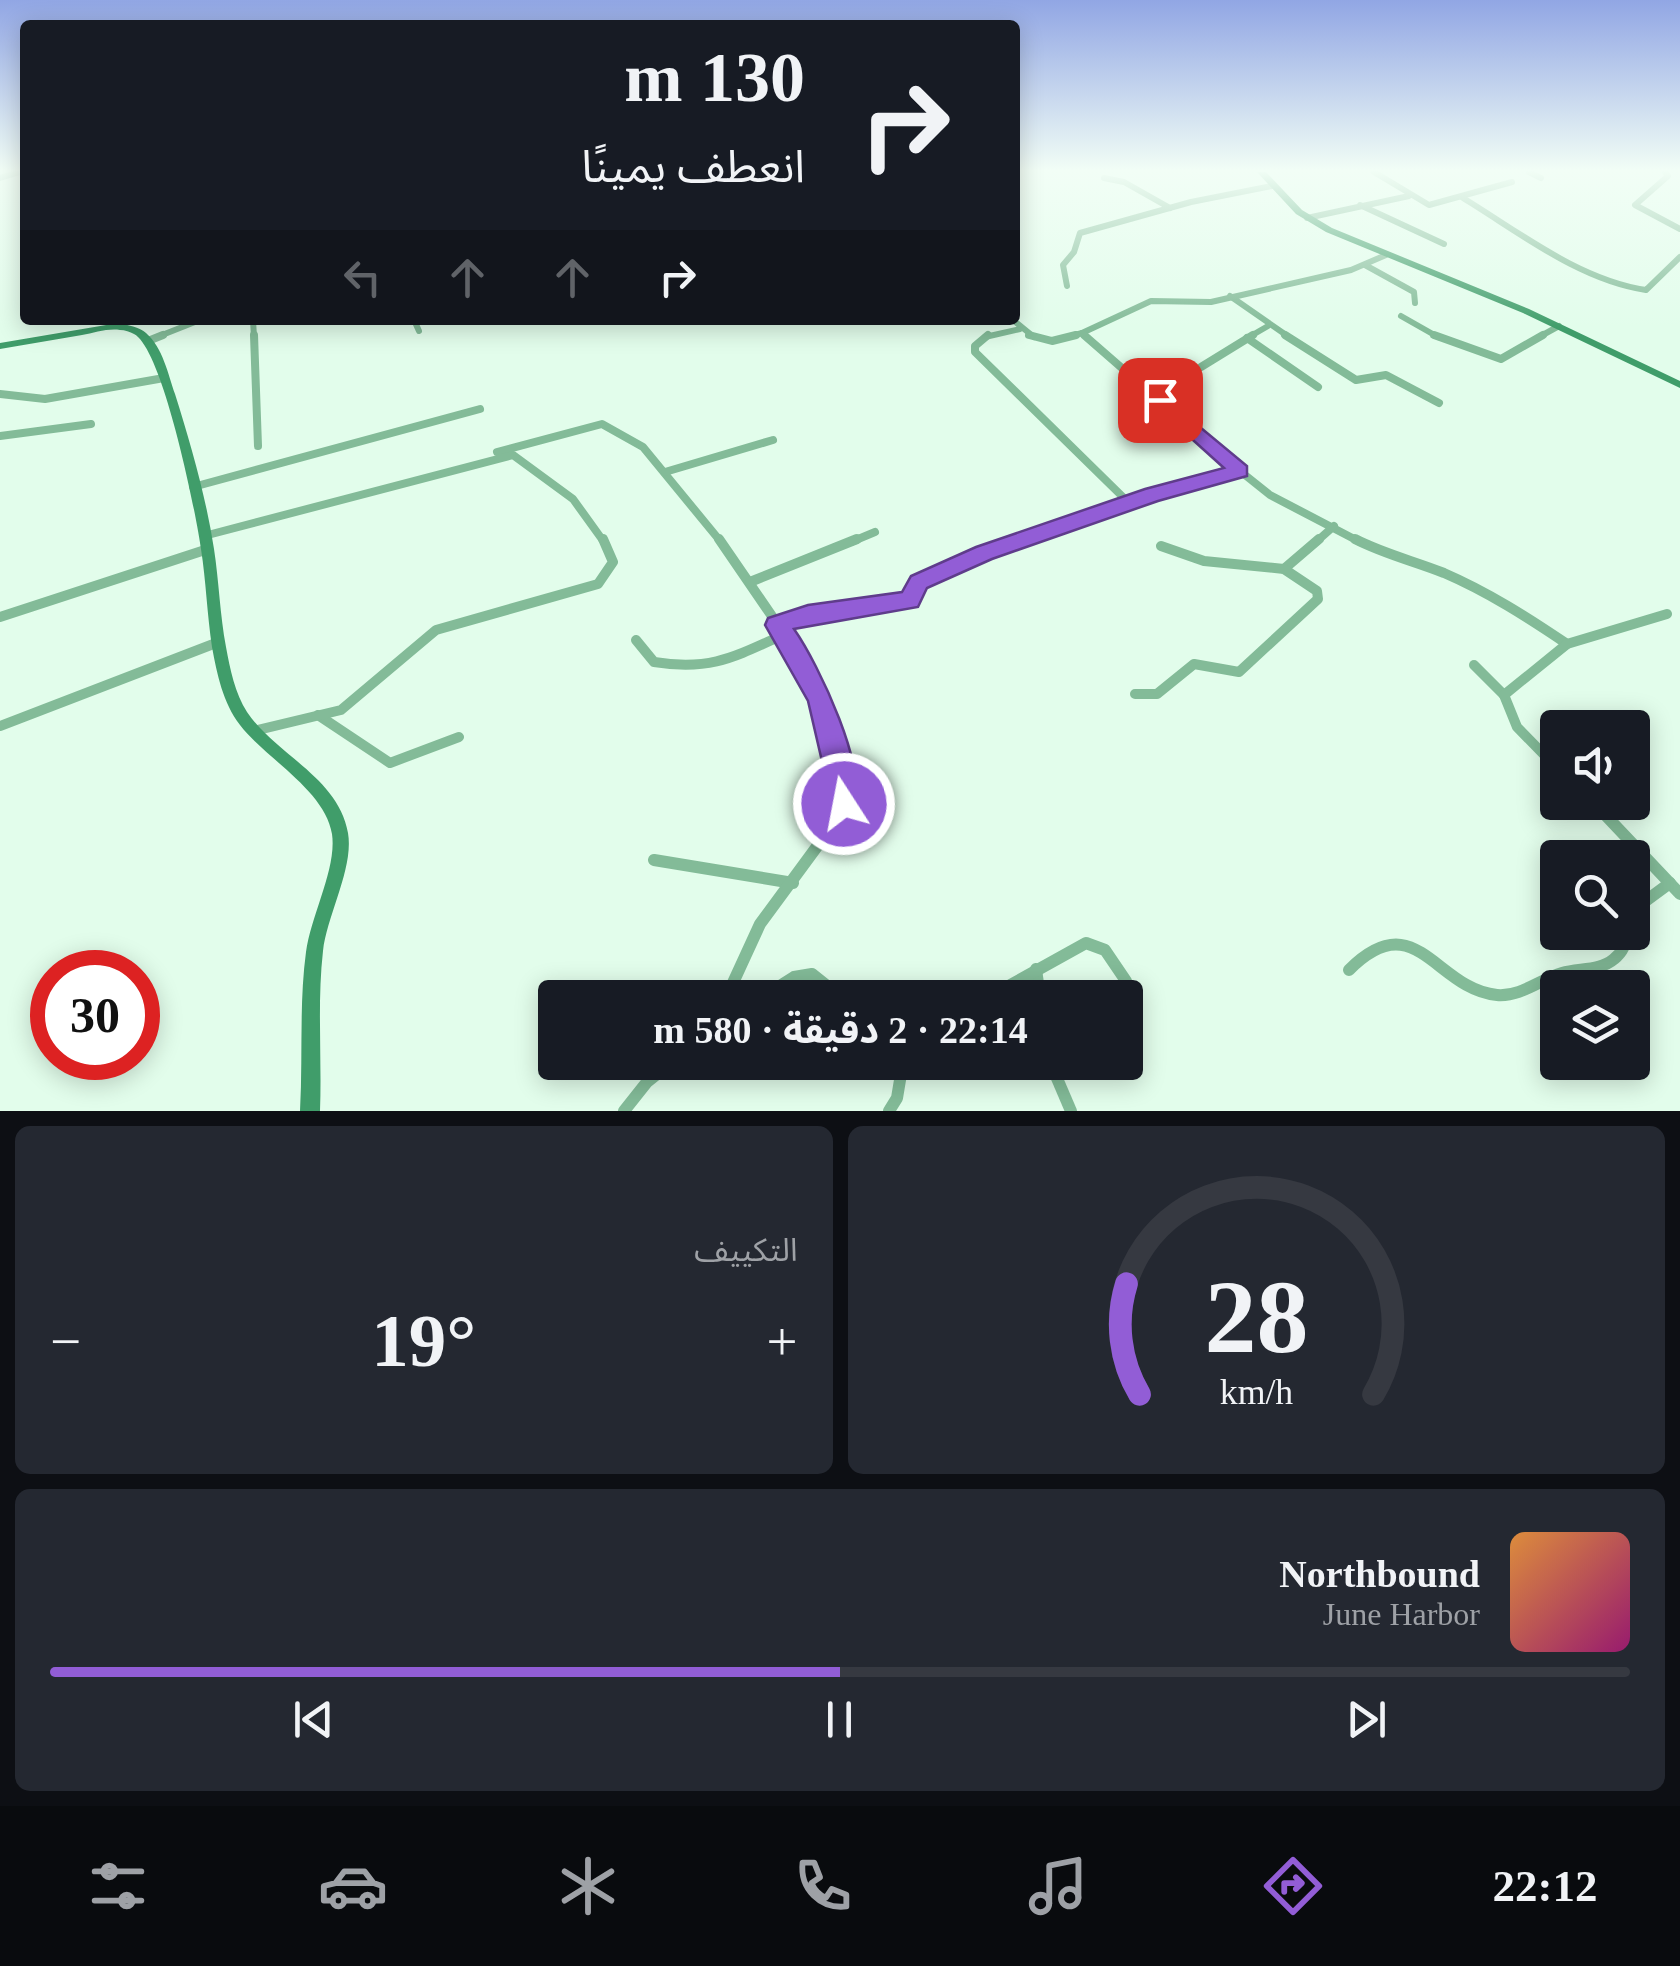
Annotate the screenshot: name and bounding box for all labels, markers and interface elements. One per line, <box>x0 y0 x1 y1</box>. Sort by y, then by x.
text: 130 m <box>624 39 805 116</box>
icon: right <box>840 60 970 190</box>
text: انعطف يمينًا <box>581 142 805 192</box>
icon: left <box>335 250 390 305</box>
icon: ahead <box>440 250 495 305</box>
icon: ahead <box>545 250 600 305</box>
icon: right <box>650 250 705 305</box>
pin <box>1118 358 1203 443</box>
icon: arrive <box>1133 373 1188 428</box>
map controls <box>1540 710 1650 1080</box>
button: sound <box>1540 710 1650 820</box>
position arrow <box>792 752 896 856</box>
button: search <box>1540 840 1650 950</box>
speed limit sign: 30 <box>30 950 160 1080</box>
button: layers <box>1540 970 1650 1080</box>
text: 22:14 · 2 دقيقة · 580 m <box>653 1009 1028 1051</box>
text: التكييف <box>694 1232 798 1268</box>
text: 28 <box>1204 1259 1308 1374</box>
text: 19° <box>371 1299 476 1382</box>
text: − <box>50 1311 81 1372</box>
text: + <box>766 1311 798 1372</box>
text: km/h <box>1220 1372 1293 1412</box>
text: Northbound <box>1279 1553 1480 1595</box>
text: June Harbor <box>1323 1596 1480 1632</box>
icon: previous <box>286 1692 341 1747</box>
icon: pause <box>812 1692 867 1747</box>
icon: next <box>1339 1692 1394 1747</box>
icon: filters <box>83 1851 153 1921</box>
icon: car <box>318 1851 388 1921</box>
icon: climate <box>553 1851 623 1921</box>
icon: phone <box>788 1851 858 1921</box>
icon: music <box>1023 1851 1093 1921</box>
icon: directions <box>1258 1851 1328 1921</box>
text: 22:12 <box>1493 1861 1598 1911</box>

